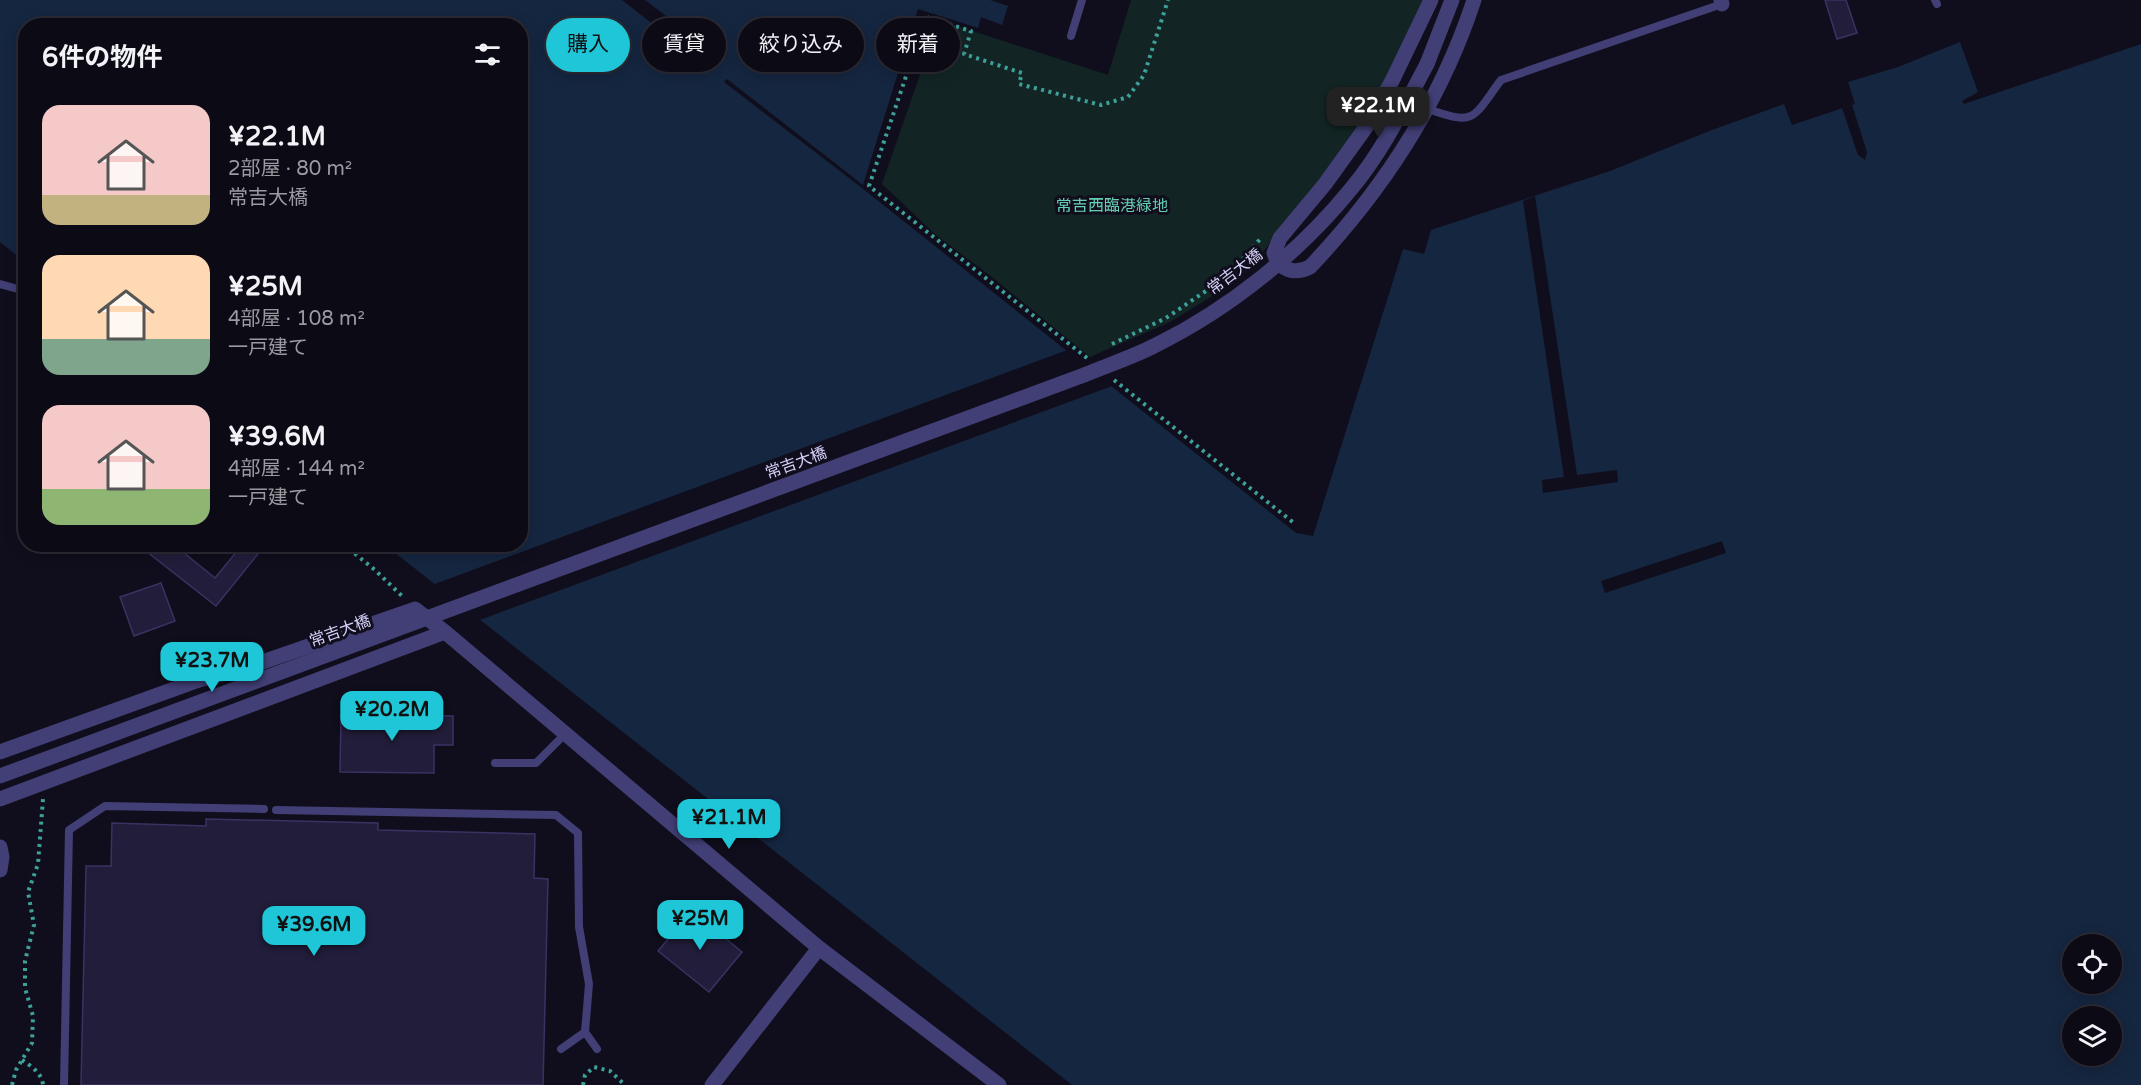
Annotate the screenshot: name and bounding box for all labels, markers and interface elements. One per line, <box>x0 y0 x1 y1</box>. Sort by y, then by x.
chip: 購入 <box>546 18 630 72</box>
chip: 賃貸 <box>642 18 726 72</box>
chip: 絞り込み <box>738 18 864 72</box>
chip: 新着 <box>876 18 960 72</box>
icon: filters <box>471 38 504 71</box>
text: 6件の物件 <box>42 42 162 73</box>
pin: ¥22.1M <box>1329 87 1427 138</box>
text: ¥22.1M <box>1340 94 1416 118</box>
text: ¥22.1M <box>228 121 326 152</box>
icon: home <box>90 129 162 201</box>
text: 2部屋 · 80 m² <box>228 157 352 181</box>
text: 常吉大橋 <box>228 186 308 210</box>
park label: 常吉西臨港緑地 <box>1056 196 1168 216</box>
street label: 常吉大橋 <box>1203 245 1267 299</box>
text: ¥25M <box>228 271 303 302</box>
icon: home <box>90 279 162 351</box>
text: 4部屋 · 108 m² <box>228 307 365 331</box>
text: 一戸建て <box>228 336 308 360</box>
text: ¥39.6M <box>228 421 326 452</box>
icon: home <box>90 429 162 501</box>
street label: 常吉大橋 <box>763 443 829 483</box>
text: 4部屋 · 144 m² <box>228 457 365 481</box>
text: 一戸建て <box>228 486 308 510</box>
street label: 常吉大橋 <box>307 611 373 651</box>
pin: ¥23.7M <box>163 642 261 693</box>
text: ¥23.7M <box>174 649 250 673</box>
pin: ¥20.2M <box>343 691 441 742</box>
text: ¥20.2M <box>354 698 430 722</box>
pin: ¥21.1M <box>680 799 778 850</box>
text: ¥21.1M <box>691 806 767 830</box>
pin: ¥25M <box>664 900 736 951</box>
pin: ¥39.6M <box>265 906 363 957</box>
text: ¥25M <box>671 907 729 931</box>
text: ¥39.6M <box>276 913 352 937</box>
map controls <box>2062 934 2122 1066</box>
button: locate <box>2062 934 2122 994</box>
button: layers <box>2062 1006 2122 1066</box>

